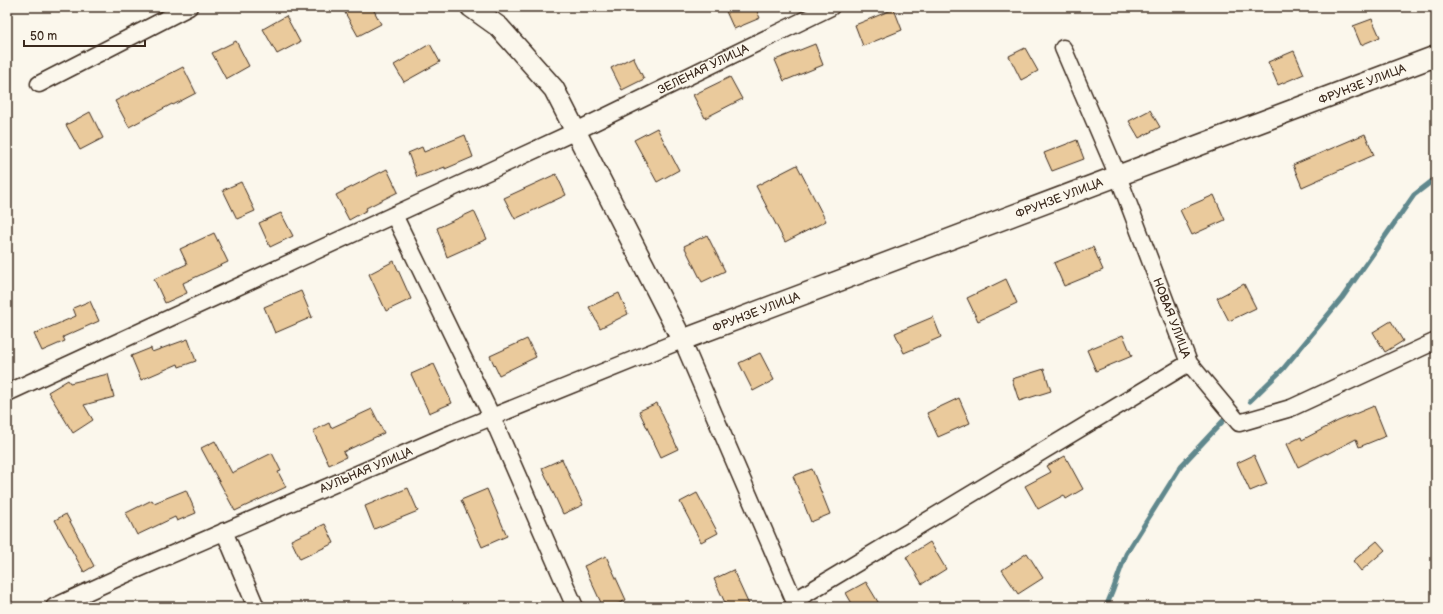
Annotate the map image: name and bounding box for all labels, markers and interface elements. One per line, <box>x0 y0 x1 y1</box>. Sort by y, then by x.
scale bar <box>24 22 145 48</box>
text: 50 m <box>30 29 57 44</box>
street label: ЗЕЛЕНАЯ УЛИЦА <box>655 41 752 98</box>
street label: ФРУНЗЕ УЛИЦА <box>1316 61 1409 108</box>
street label: ФРУНЗЕ УЛИЦА <box>1013 175 1106 222</box>
street label: НОВАЯ УЛИЦА <box>1149 276 1194 361</box>
street label: ФРУНЗЕ УЛИЦА <box>710 289 803 336</box>
street label: АУЛЬНАЯ УЛИЦА <box>317 444 415 497</box>

